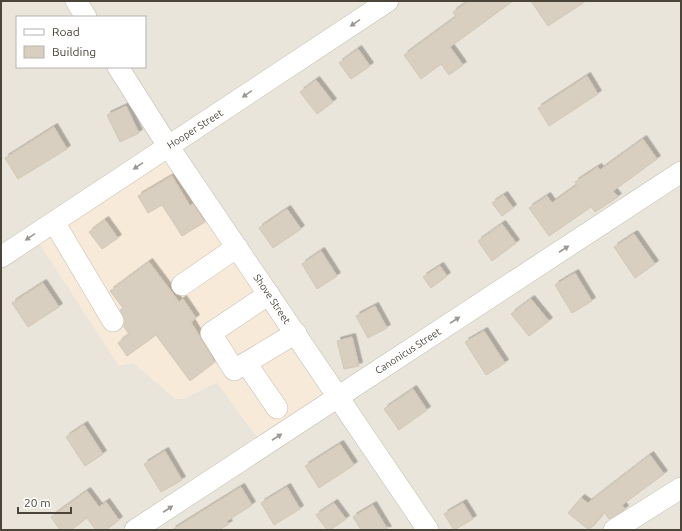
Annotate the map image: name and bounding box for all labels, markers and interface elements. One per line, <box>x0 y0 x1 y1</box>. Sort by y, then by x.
legend <box>16 16 146 68</box>
one-way arrow <box>350 19 361 26</box>
text: Road <box>52 25 80 38</box>
text: Building <box>52 45 96 58</box>
one-way arrow <box>241 91 253 98</box>
street label: Hooper Street <box>165 107 225 151</box>
one-way arrow <box>133 162 144 170</box>
one-way arrow <box>24 234 36 241</box>
one-way arrow <box>558 245 570 252</box>
street label: Shove Street <box>251 272 293 326</box>
one-way arrow <box>450 316 461 324</box>
street label: Canonicus Street <box>373 326 443 376</box>
one-way arrow <box>271 433 282 441</box>
scale bar <box>18 489 71 515</box>
text: 20 m <box>24 496 51 509</box>
one-way arrow <box>162 505 174 512</box>

